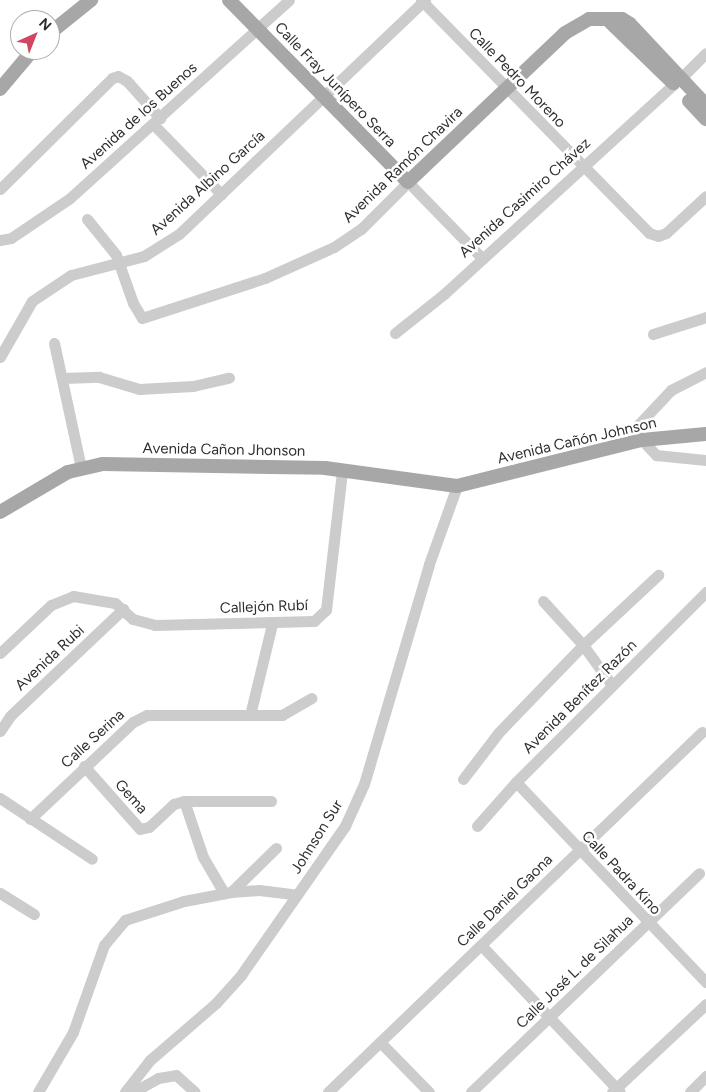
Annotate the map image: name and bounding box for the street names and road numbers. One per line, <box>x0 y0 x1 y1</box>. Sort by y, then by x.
street label: Calle Fray Junípero Serra <box>271 19 399 151</box>
street label: Calle Pedro Moreno <box>465 24 569 132</box>
street label: Avenida de los Buenos <box>77 59 201 173</box>
street label: Avenida Ramón Chavira <box>340 103 466 227</box>
street label: Avenida Albino García <box>147 127 269 239</box>
street label: Avenida Casimiro Chávez <box>456 134 594 262</box>
street label: Avenida Cañón Johnson <box>496 414 658 468</box>
street label: Avenida Cañon Jhonson <box>143 440 305 460</box>
street label: Callejón Rubí <box>220 596 308 618</box>
street label: Avenida Rubi <box>12 621 88 695</box>
street label: Avenida Benítez Razón <box>519 636 641 758</box>
street label: Calle Serina <box>58 706 128 772</box>
street label: Gema <box>111 776 151 818</box>
street label: Johnson Sur <box>287 797 347 877</box>
street label: Calle Padra Kino <box>578 827 664 919</box>
street label: Calle Daniel Gaona <box>454 851 556 951</box>
street label: Calle José L. de Silahua <box>513 911 637 1033</box>

